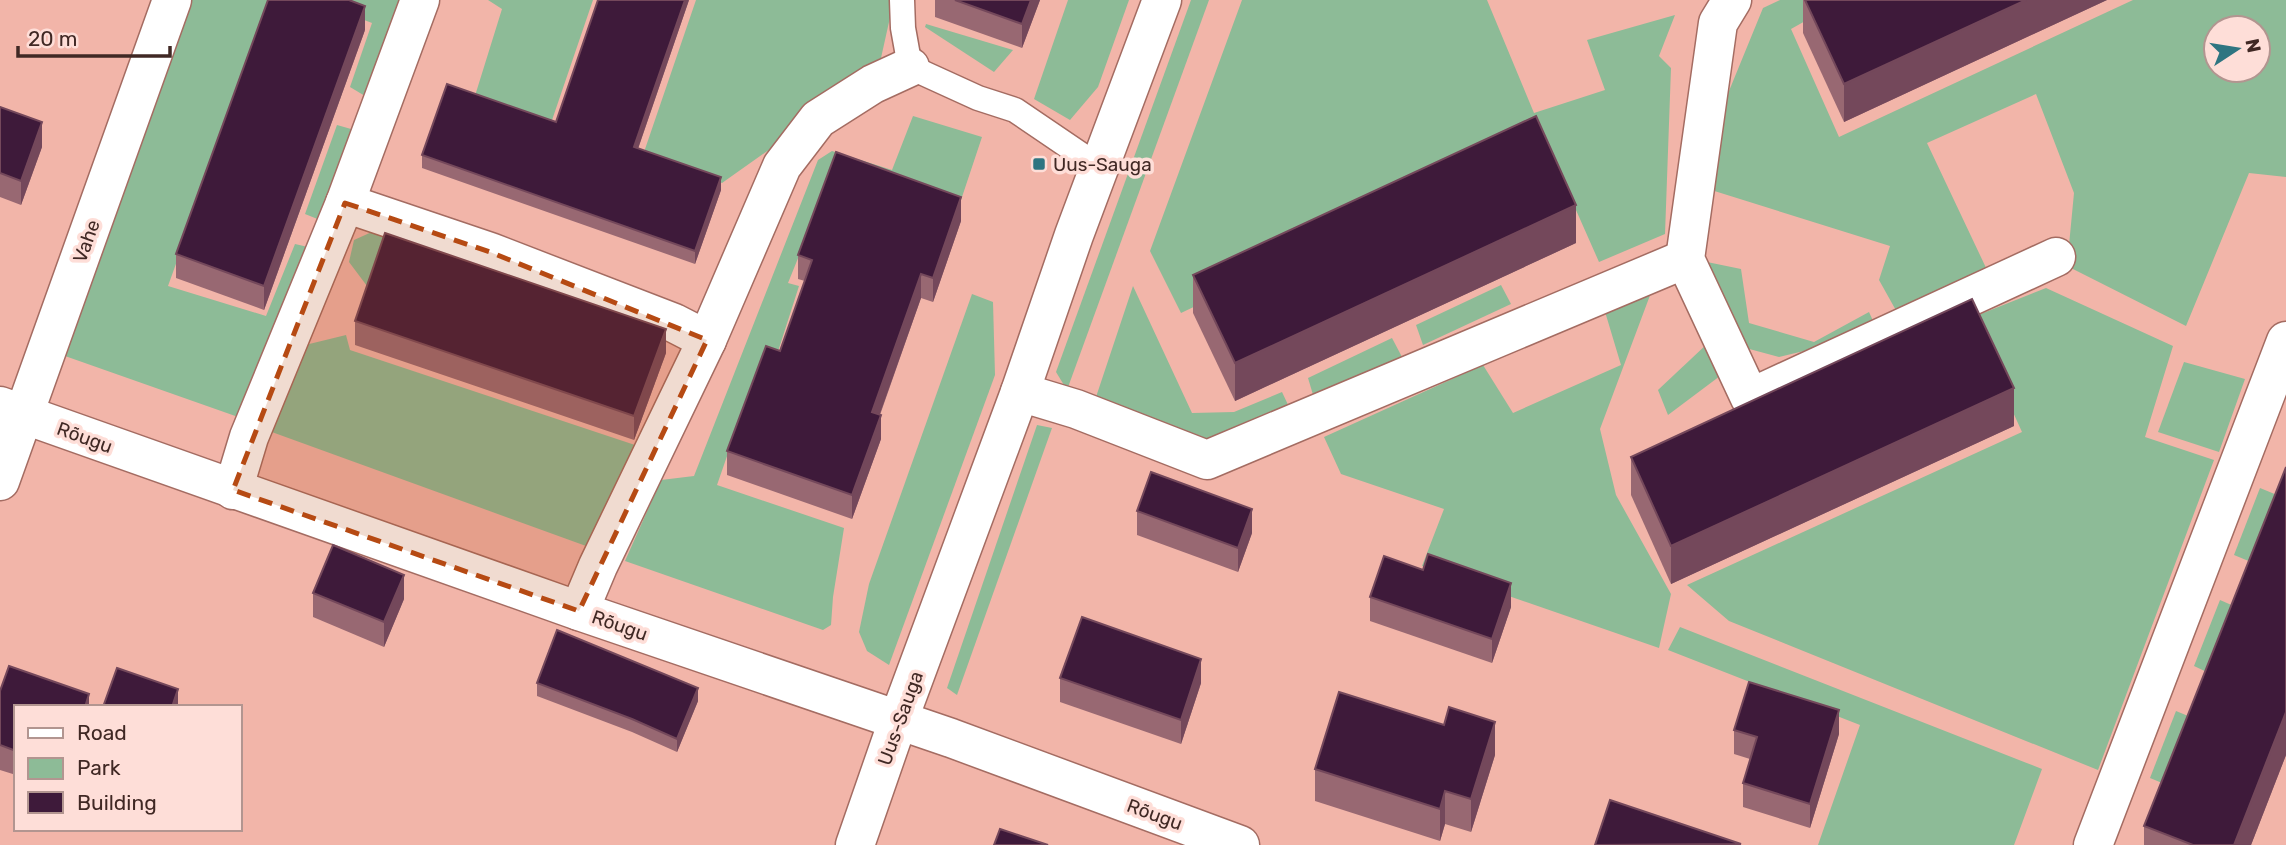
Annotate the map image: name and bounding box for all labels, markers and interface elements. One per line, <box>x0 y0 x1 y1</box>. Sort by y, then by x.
scale bar <box>18 14 170 58</box>
north arrow <box>2202 14 2272 84</box>
text: 20 m <box>28 26 77 51</box>
text: N <box>2240 36 2266 55</box>
place label: Uus-Sauga <box>1053 153 1152 176</box>
marker: Uus-Sauga <box>1031 156 1047 172</box>
street label: Vahe <box>68 217 105 266</box>
street label: Rõugu <box>54 417 116 458</box>
street label: Rõugu <box>589 605 651 646</box>
street label: Uus-Sauga <box>873 668 928 768</box>
legend <box>14 705 242 831</box>
text: Road <box>77 720 127 745</box>
text: Park <box>77 755 121 780</box>
text: Building <box>77 790 157 815</box>
street label: Rõugu <box>1124 794 1186 835</box>

